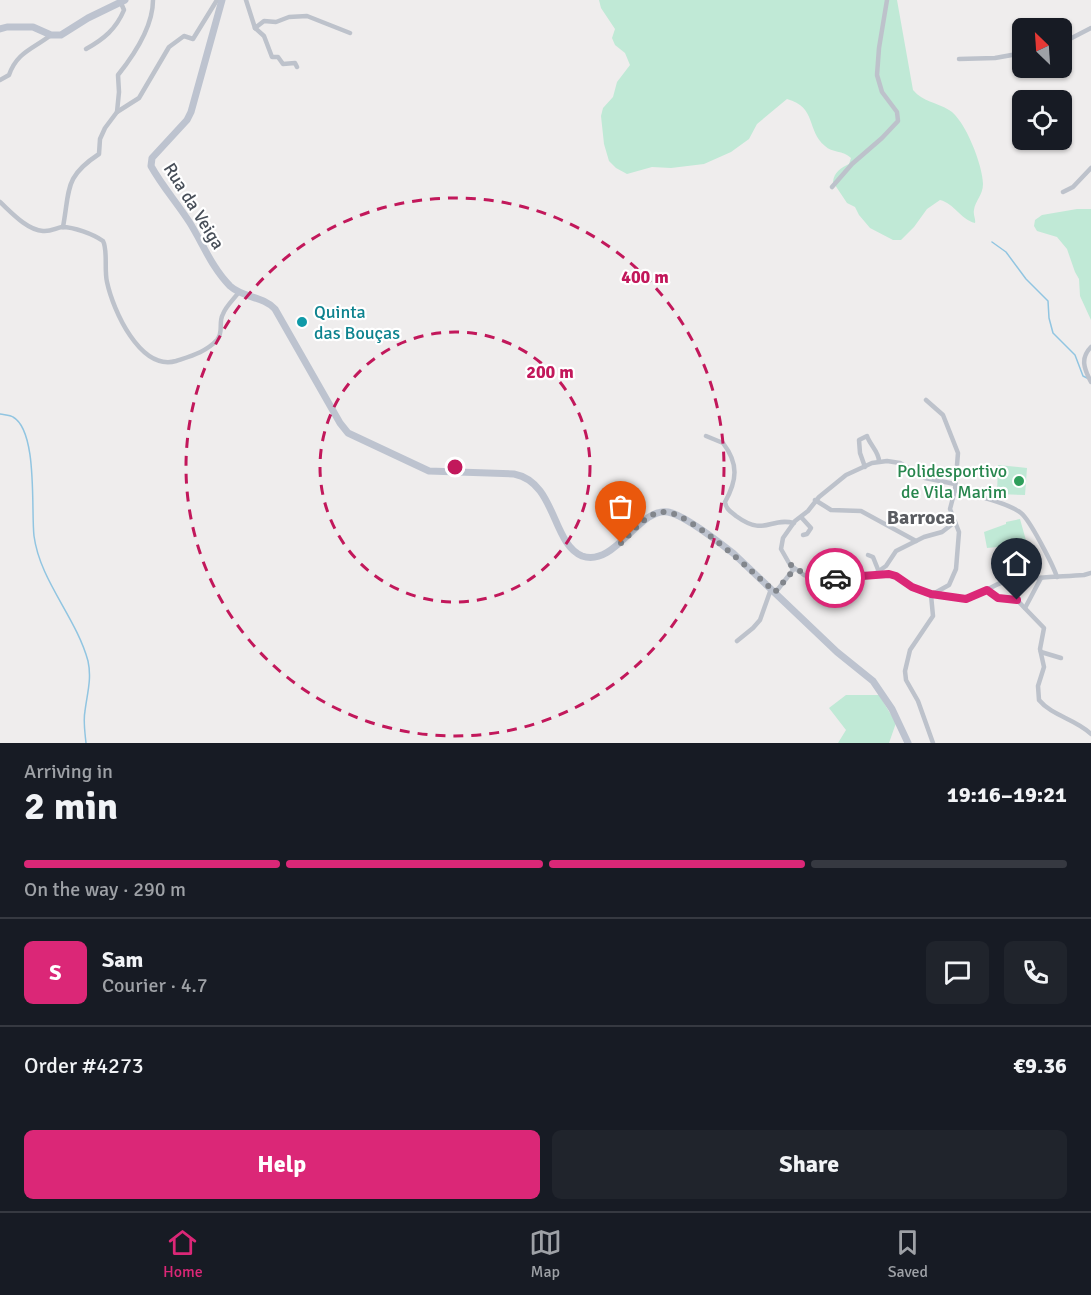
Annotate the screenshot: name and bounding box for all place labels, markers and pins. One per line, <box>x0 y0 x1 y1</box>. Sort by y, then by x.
place label: Quinta das Bouças <box>314 301 400 344</box>
marker: Quinta das Bouças <box>295 315 309 329</box>
centre of rings <box>445 457 465 477</box>
place label: Polidesportivo de Vila Marim <box>897 460 1007 503</box>
marker: Polidesportivo de Vila Marim <box>1012 474 1026 488</box>
pin <box>595 481 646 543</box>
pin <box>991 538 1042 600</box>

